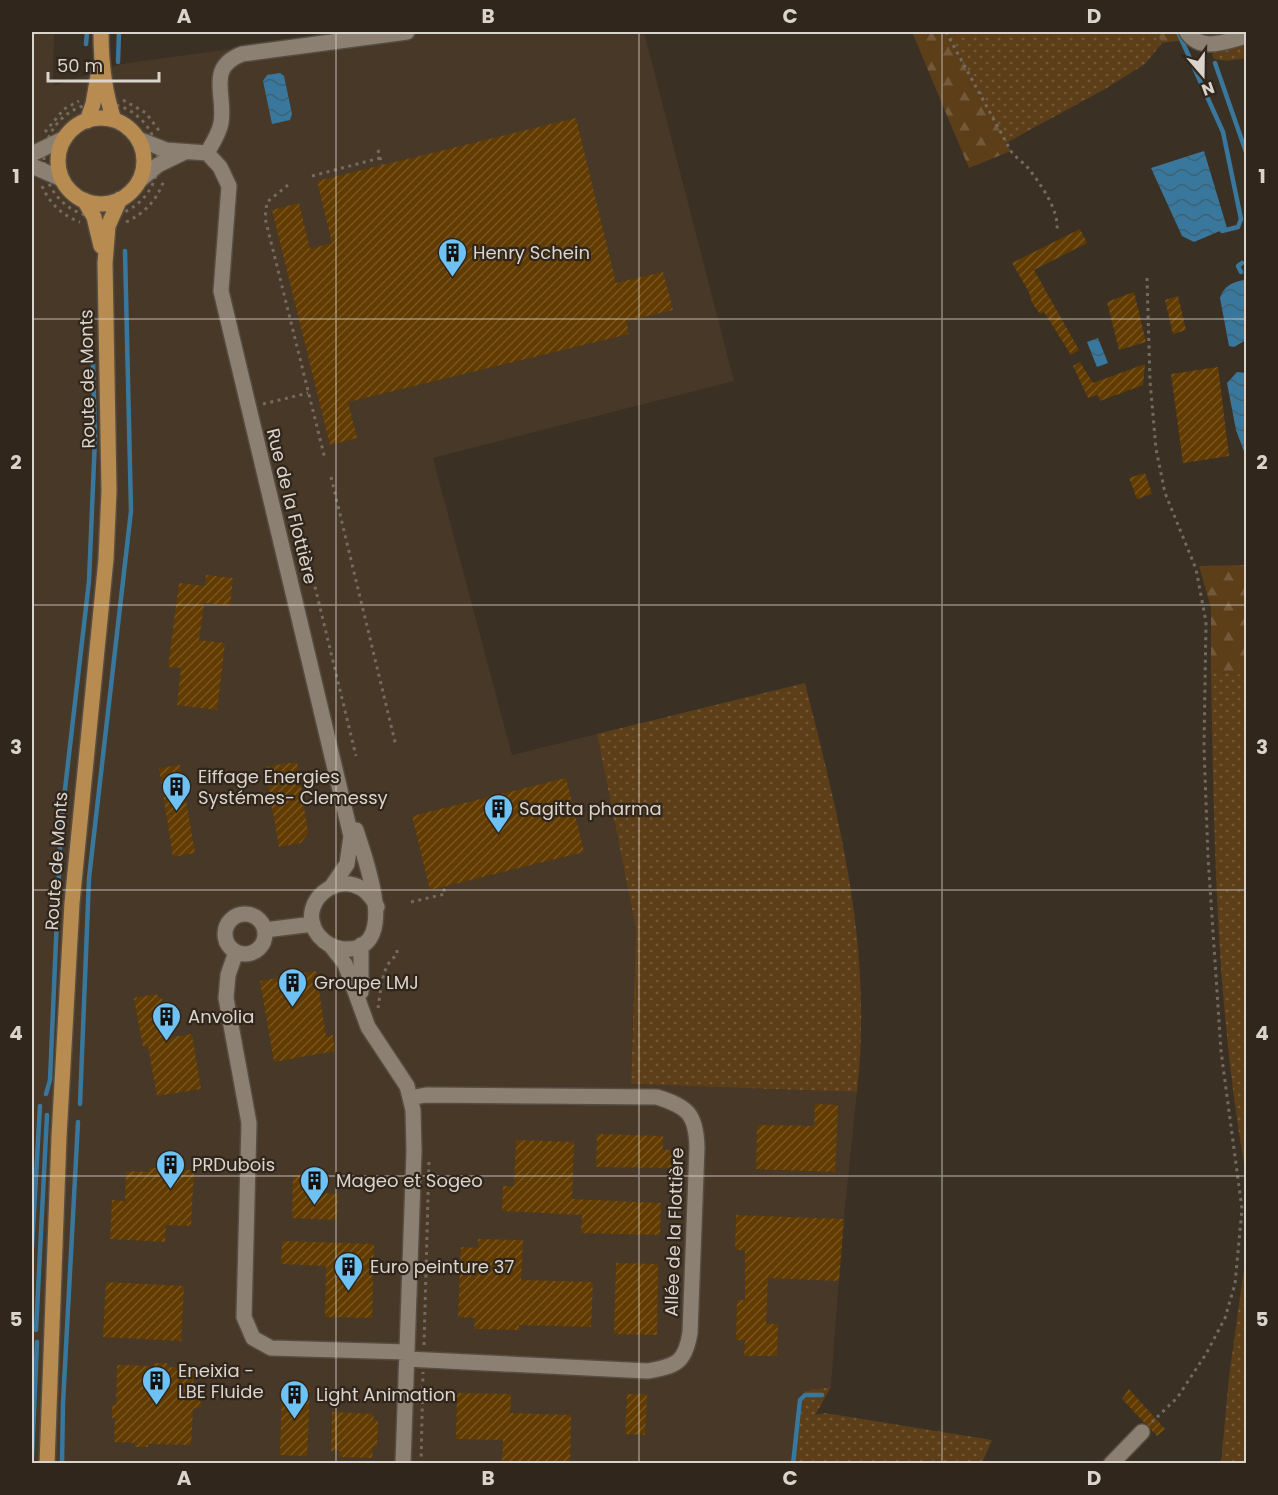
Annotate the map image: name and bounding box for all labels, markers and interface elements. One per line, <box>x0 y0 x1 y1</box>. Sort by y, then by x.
text: A <box>177 2 192 30</box>
text: B <box>481 2 495 30</box>
text: C <box>782 2 798 30</box>
text: D <box>1087 2 1101 30</box>
scale bar <box>48 45 159 83</box>
north arrow <box>1173 45 1233 105</box>
text: 50 m <box>57 53 103 78</box>
text: N <box>1198 76 1218 101</box>
text: 1 <box>12 162 20 190</box>
text: 1 <box>1258 162 1266 190</box>
building icon: Henry Schein <box>436 236 468 278</box>
place label: Henry Schein <box>473 240 590 265</box>
street label: Route de Monts <box>73 309 101 449</box>
street label: Rue de la Flottière <box>261 426 323 586</box>
text: 2 <box>10 448 22 476</box>
text: 2 <box>1256 448 1268 476</box>
text: 3 <box>10 733 22 761</box>
text: 3 <box>1256 733 1268 761</box>
place label: Eiffage Energies Systémes- Clemessy <box>198 764 388 810</box>
building icon: Eiffage Energies Systémes- Clemessy <box>161 770 193 812</box>
street label: Route de Monts <box>39 791 73 931</box>
building icon: Sagitta pharma <box>482 792 514 834</box>
place label: Sagitta pharma <box>519 796 662 821</box>
building icon: Groupe LMJ <box>277 966 309 1008</box>
place label: Groupe LMJ <box>314 970 419 995</box>
building icon: Anvolia <box>151 1000 183 1042</box>
place label: Anvolia <box>188 1004 254 1029</box>
text: 4 <box>9 1019 23 1047</box>
text: 4 <box>1255 1019 1269 1047</box>
street label: Allée de la Flottière <box>659 1147 689 1317</box>
building icon: PRDubois <box>155 1148 187 1190</box>
place label: PRDubois <box>192 1152 275 1177</box>
building icon: Mageo et Sogeo <box>299 1164 331 1206</box>
place label: Mageo et Sogeo <box>336 1168 483 1193</box>
building icon: Euro peinture 37 <box>333 1250 365 1292</box>
place label: Euro peinture 37 <box>370 1254 514 1279</box>
text: 5 <box>10 1305 23 1333</box>
text: 5 <box>1256 1305 1269 1333</box>
place label: Eneixia - LBE Fluide <box>178 1358 264 1404</box>
building icon: Eneixia - LBE Fluide <box>141 1364 173 1406</box>
building icon: Light Animation <box>279 1378 311 1420</box>
place label: Light Animation <box>316 1382 456 1407</box>
text: A <box>177 1464 192 1492</box>
text: B <box>481 1464 495 1492</box>
text: C <box>782 1464 798 1492</box>
text: D <box>1087 1464 1101 1492</box>

